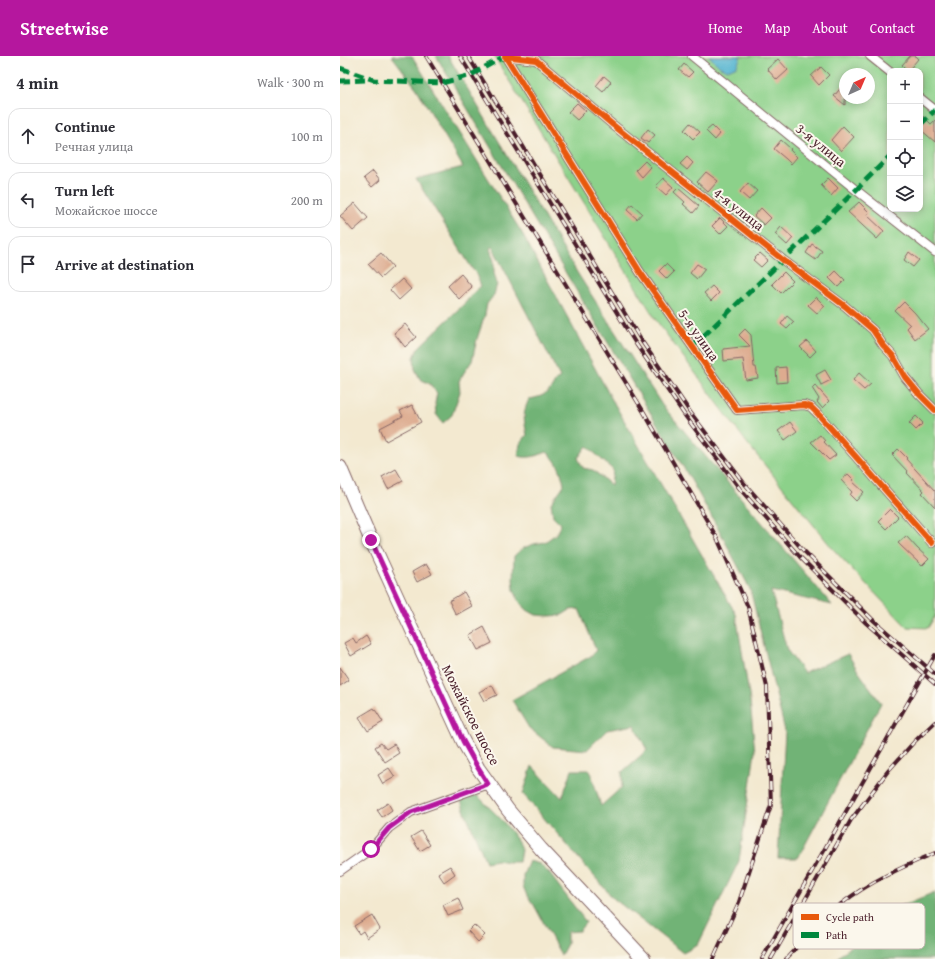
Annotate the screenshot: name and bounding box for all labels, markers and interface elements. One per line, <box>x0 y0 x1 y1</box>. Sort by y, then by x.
text: Streetwise <box>20 14 109 42</box>
text: Home <box>708 18 743 38</box>
text: Map <box>765 18 790 38</box>
text: About <box>812 18 848 38</box>
text: Contact <box>870 18 915 38</box>
north arrow <box>839 68 875 104</box>
map controls <box>887 68 923 212</box>
button: + <box>887 68 923 104</box>
text: 4 min <box>16 70 58 95</box>
text: Walk · 300 m <box>257 73 324 92</box>
button: − <box>887 104 923 140</box>
text: Continue <box>55 116 116 137</box>
street label: 3-я улица <box>792 119 851 172</box>
icon: ahead <box>17 125 39 147</box>
text: 100 m <box>291 127 323 146</box>
text: Речная улица <box>55 137 133 156</box>
button: locate <box>887 140 923 176</box>
button: layers <box>887 176 923 212</box>
text: Turn left <box>55 180 114 201</box>
street label: 4-я улица <box>709 183 769 235</box>
icon: left <box>17 189 39 211</box>
text: 200 m <box>291 191 323 210</box>
text: Можайское шоссе <box>55 201 158 220</box>
icon: arrive <box>17 253 39 275</box>
text: Arrive at destination <box>55 254 194 275</box>
street label: 5-я улица <box>674 305 724 365</box>
route end <box>362 531 380 549</box>
street label: Можайское шоссе <box>437 661 505 769</box>
route start <box>362 840 380 858</box>
legend <box>793 903 925 949</box>
text: Cycle path <box>826 909 875 925</box>
text: Path <box>826 927 848 943</box>

